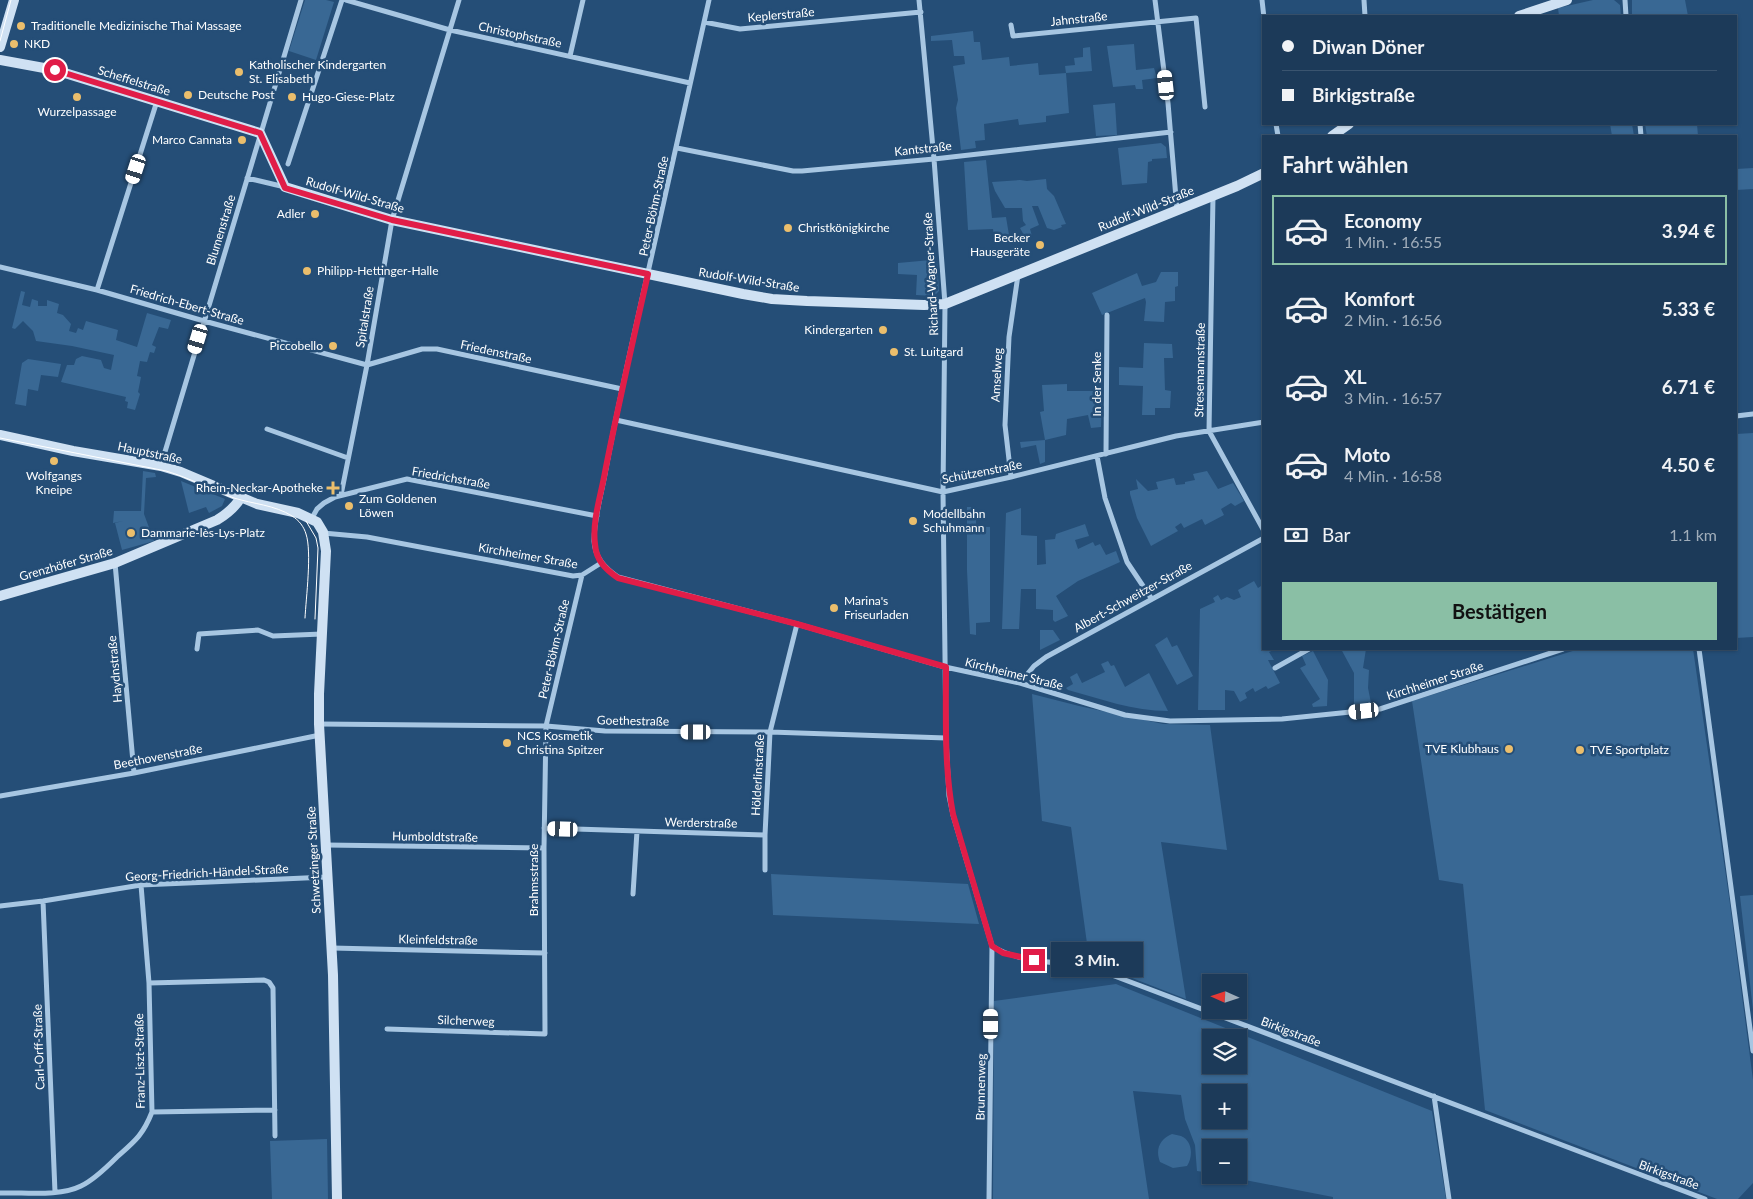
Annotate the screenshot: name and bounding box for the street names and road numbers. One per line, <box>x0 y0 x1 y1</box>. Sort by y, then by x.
street label: Keplerstraße <box>747 4 815 25</box>
street label: Jahnstraße <box>1050 8 1108 29</box>
street label: Christophstraße <box>477 18 563 51</box>
street label: Scheffelstraße <box>96 62 172 99</box>
street label: Kantstraße <box>893 138 952 159</box>
street label: Peter-Böhm-Straße <box>636 154 671 257</box>
street label: Rudolf-Wild-Straße <box>304 173 406 216</box>
street label: Rudolf-Wild-Straße <box>1096 182 1196 235</box>
street label: Blumenstraße <box>203 193 238 267</box>
street label: Richard-Wagner-Straße <box>920 212 941 336</box>
street label: Rudolf-Wild-Straße <box>698 264 801 295</box>
street label: Friedrich-Ebert-Straße <box>128 281 246 328</box>
street label: Spitalstraße <box>352 285 377 349</box>
street label: Stresemannstraße <box>1191 322 1208 418</box>
street label: Friedenstraße <box>459 337 533 366</box>
street label: Amselweg <box>988 347 1005 402</box>
street label: In der Senke <box>1089 352 1104 416</box>
street label: Hauptstraße <box>116 438 184 467</box>
street label: Schützenstraße <box>941 456 1023 487</box>
street label: Friedrichstraße <box>411 463 491 492</box>
street label: Kirchheimer Straße <box>477 539 579 572</box>
street label: Grenzhöfer Straße <box>18 543 114 584</box>
street label: Albert-Schweitzer-Straße <box>1071 558 1195 635</box>
street label: Peter-Böhm-Straße <box>535 598 572 700</box>
street label: Haydnstraße <box>104 635 125 703</box>
street label: Kirchheimer Straße <box>963 654 1065 693</box>
street label: Kirchheimer Straße <box>1385 658 1485 703</box>
street label: Goethestraße <box>597 712 669 729</box>
street label: Hölderlinstraße <box>748 734 767 816</box>
street label: Beethovenstraße <box>112 741 204 772</box>
street label: Schwetzinger Straße <box>303 806 324 914</box>
street label: Werderstraße <box>665 814 737 831</box>
street label: Humboldtstraße <box>392 828 478 845</box>
street label: Brahmsstraße <box>526 844 541 916</box>
street label: Georg-Friedrich-Händel-Straße <box>125 861 289 884</box>
street label: Kleinfeldstraße <box>398 931 478 948</box>
street label: Carl-Orff-Straße <box>30 1004 47 1090</box>
street label: Silcherweg <box>437 1012 495 1029</box>
street label: Franz-Liszt-Straße <box>131 1013 148 1109</box>
street label: Birkigstraße <box>1259 1013 1323 1050</box>
street label: Brunnenweg <box>972 1053 989 1121</box>
street label: Birkigstraße <box>1637 1157 1701 1192</box>

